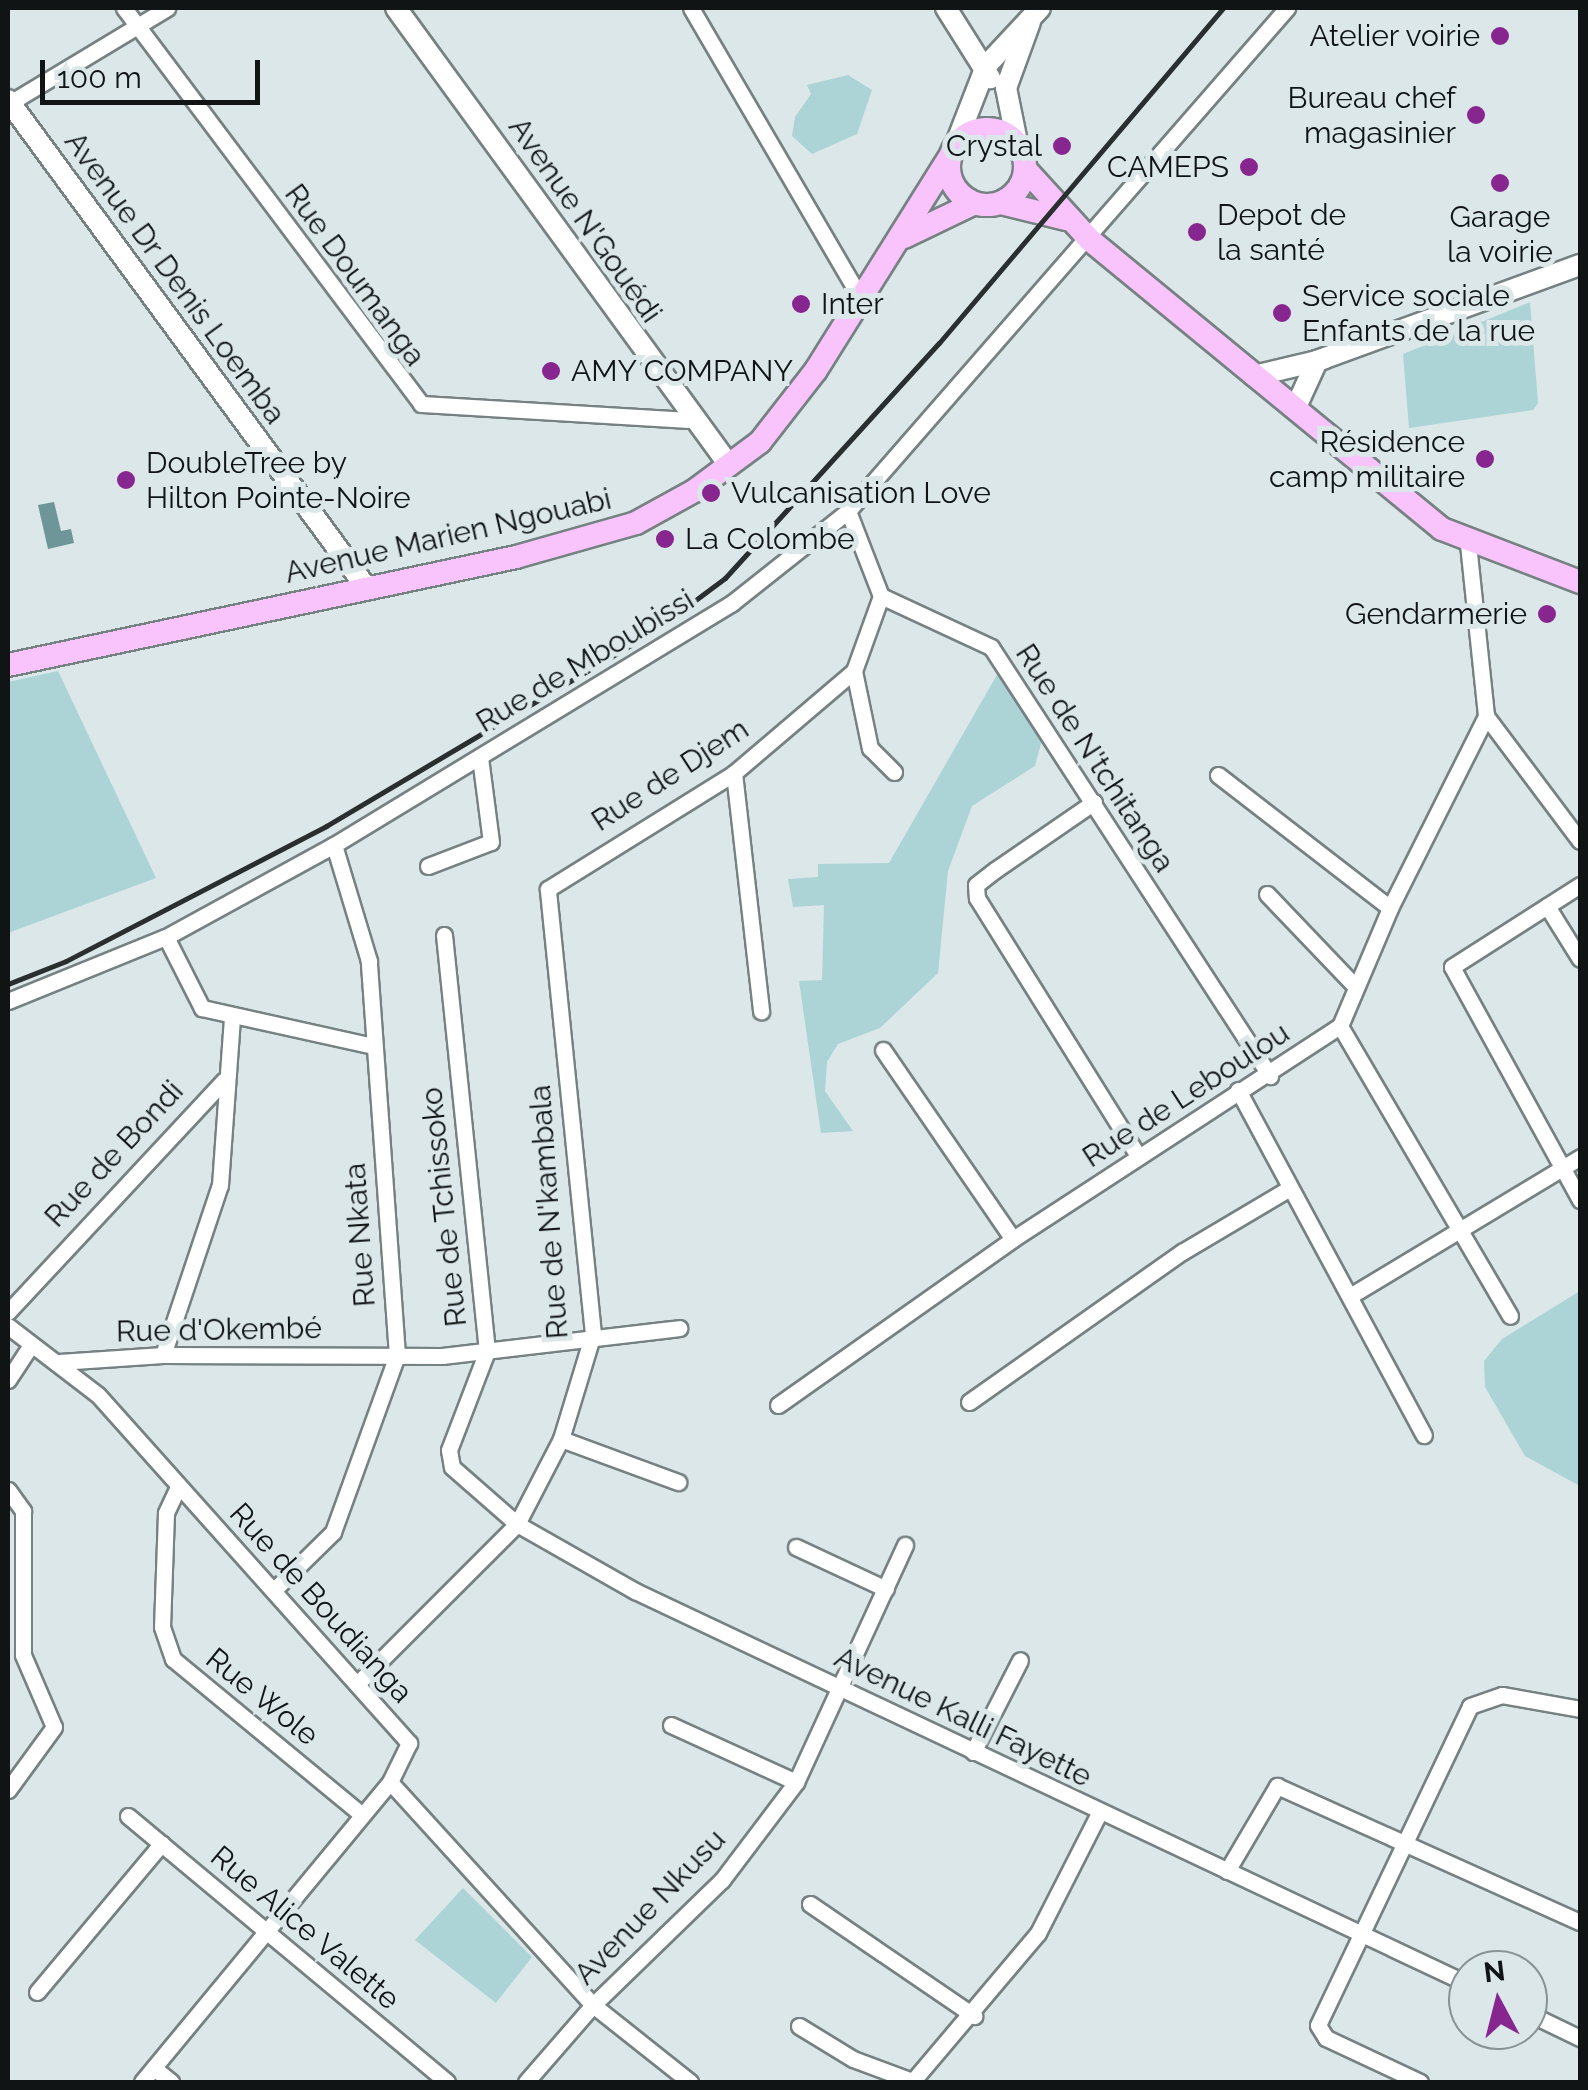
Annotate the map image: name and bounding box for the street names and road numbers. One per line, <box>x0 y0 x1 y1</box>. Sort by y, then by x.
street label: Avenue N'Gouédi <box>501 111 669 329</box>
street label: Avenue Dr Denis Loemba <box>57 125 293 431</box>
street label: Rue Doumanga <box>277 177 433 373</box>
street label: Avenue Marien Ngouabi <box>281 481 615 591</box>
street label: Rue de Mboubissi <box>470 582 700 740</box>
street label: Rue de N'tchitanga <box>1008 637 1182 879</box>
street label: Rue de Djem <box>585 711 755 839</box>
street label: Rue de Leboulou <box>1076 1015 1296 1175</box>
street label: Rue de Bondi <box>37 1073 191 1235</box>
street label: Rue de N'kambala <box>522 1084 576 1340</box>
street label: Rue de Tchissoko <box>413 1085 475 1329</box>
street label: Rue Nkata <box>337 1162 383 1308</box>
street label: Rue d'Okembé <box>116 1310 322 1350</box>
street label: Rue de Boudianga <box>222 1496 420 1710</box>
street label: Avenue Kalli Fayette <box>829 1639 1097 1795</box>
street label: Rue Wole <box>198 1640 326 1754</box>
street label: Avenue Nkusu <box>567 1822 733 1992</box>
street label: Rue Alice Valette <box>203 1838 407 2018</box>

